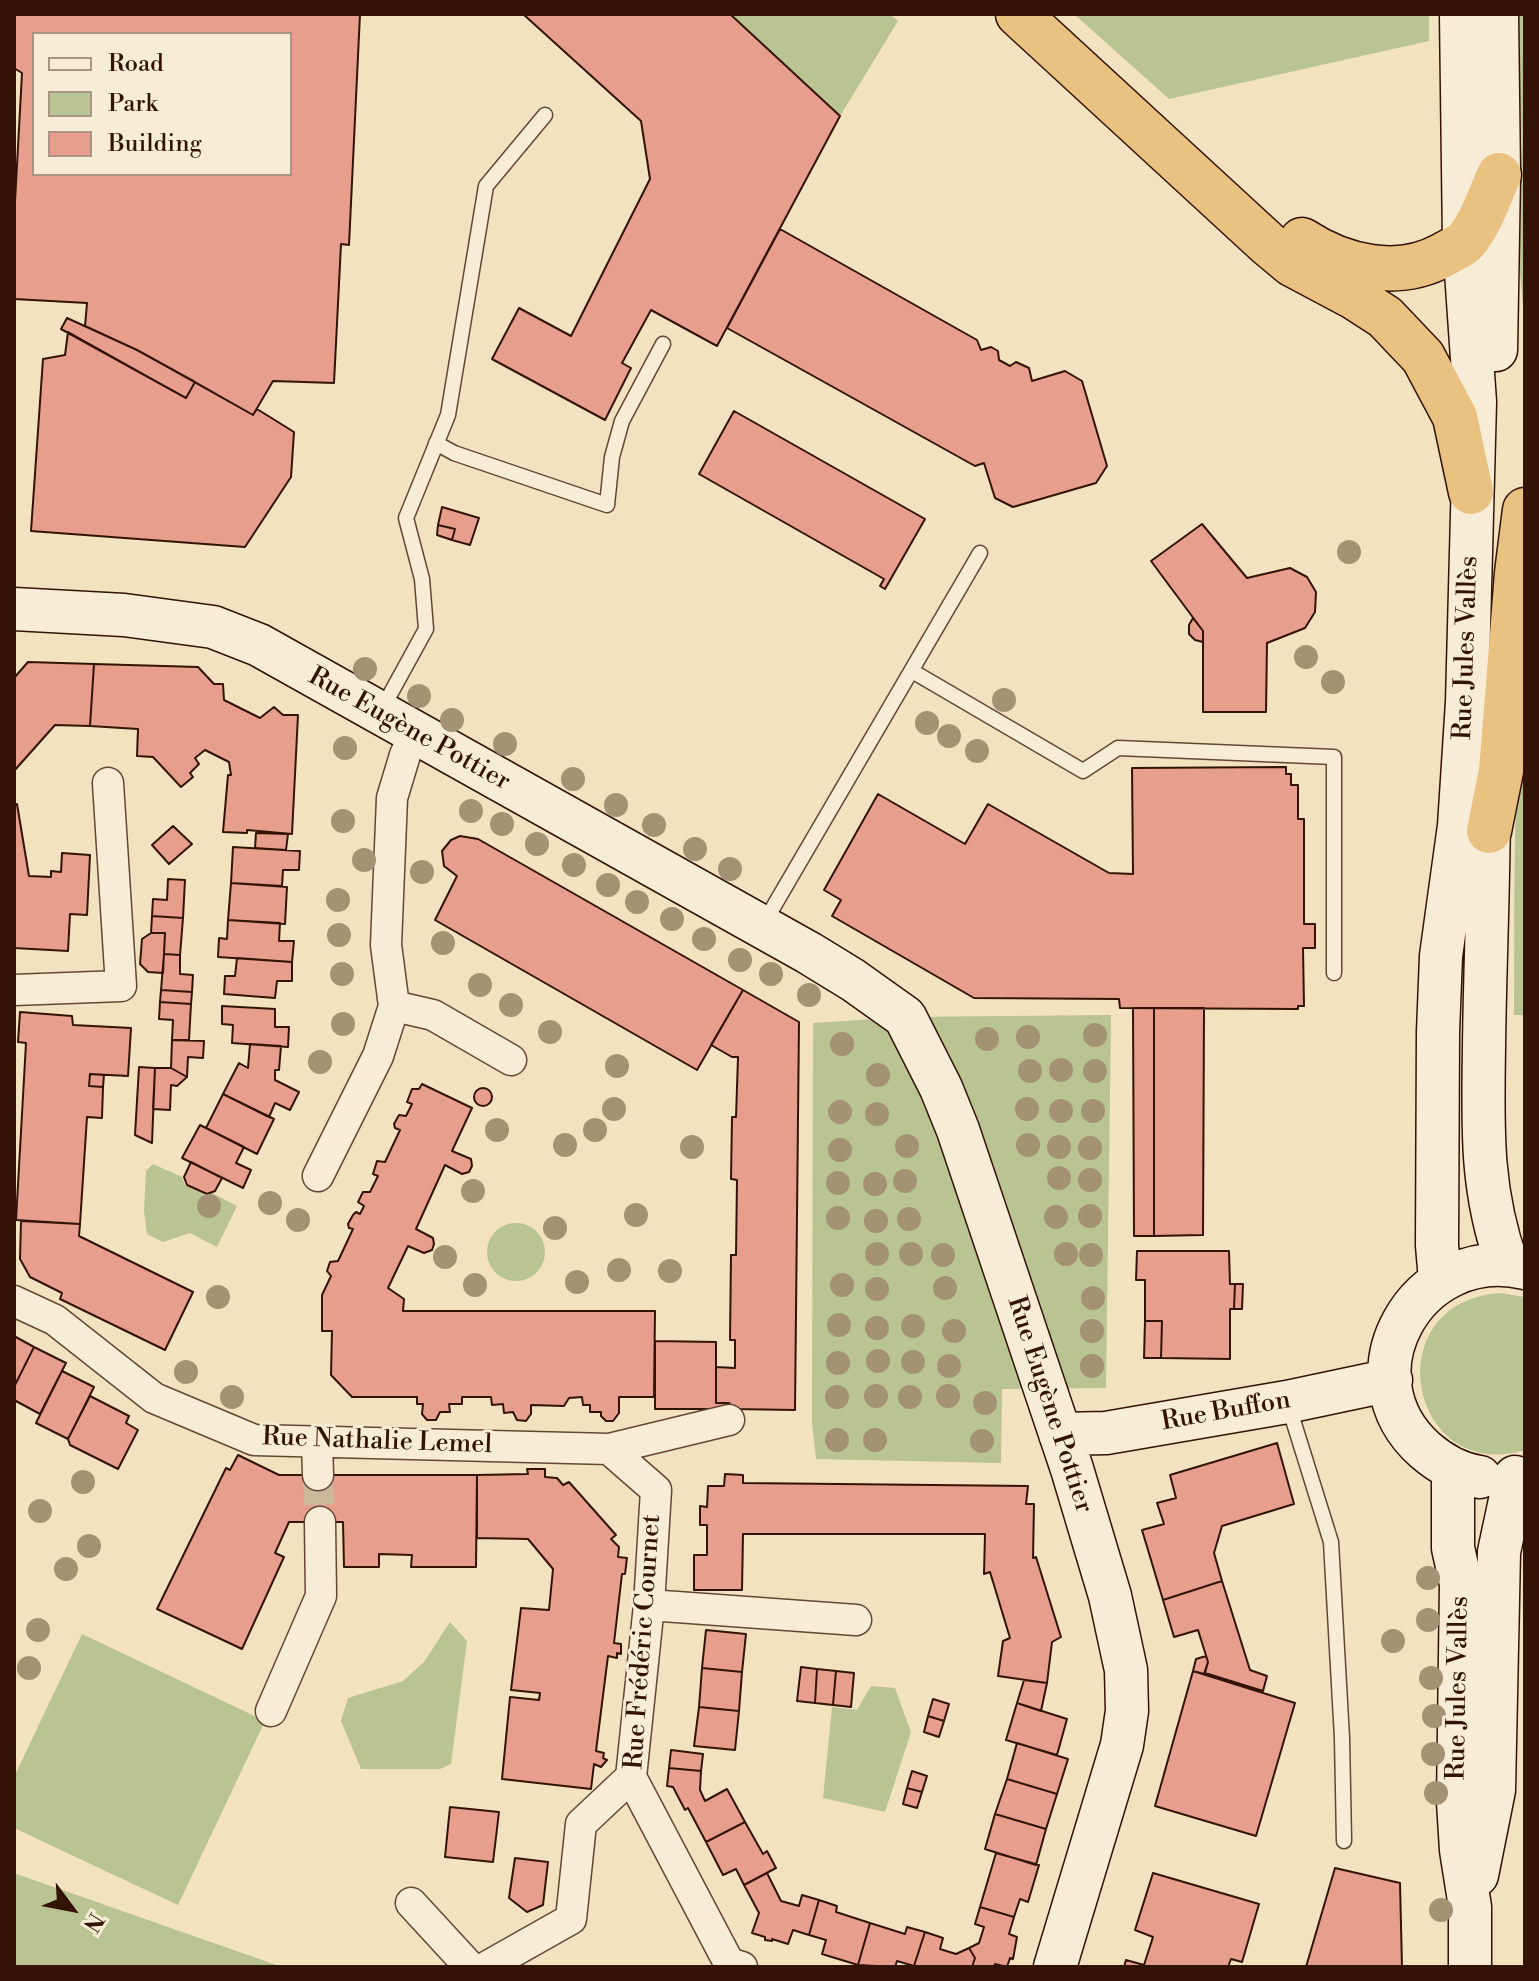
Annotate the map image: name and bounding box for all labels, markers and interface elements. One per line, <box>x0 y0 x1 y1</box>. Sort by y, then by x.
legend <box>32 32 292 176</box>
text: Road <box>108 49 164 79</box>
text: Park <box>108 89 158 119</box>
text: Building <box>108 129 202 159</box>
street label: Rue Jules Vallès <box>1448 555 1486 741</box>
street label: Rue Eugène Pottier <box>303 662 515 798</box>
street label: Rue Eugène Pottier <box>999 1293 1099 1517</box>
street label: Rue Buffon <box>1159 1385 1293 1439</box>
street label: Rue Nathalie Lemel <box>261 1422 493 1462</box>
street label: Rue Frédéric Cournet <box>620 1513 668 1771</box>
street label: Rue Jules Vallès <box>1442 1596 1476 1780</box>
north arrow <box>32 1869 112 1949</box>
text: N <box>77 1907 109 1937</box>

